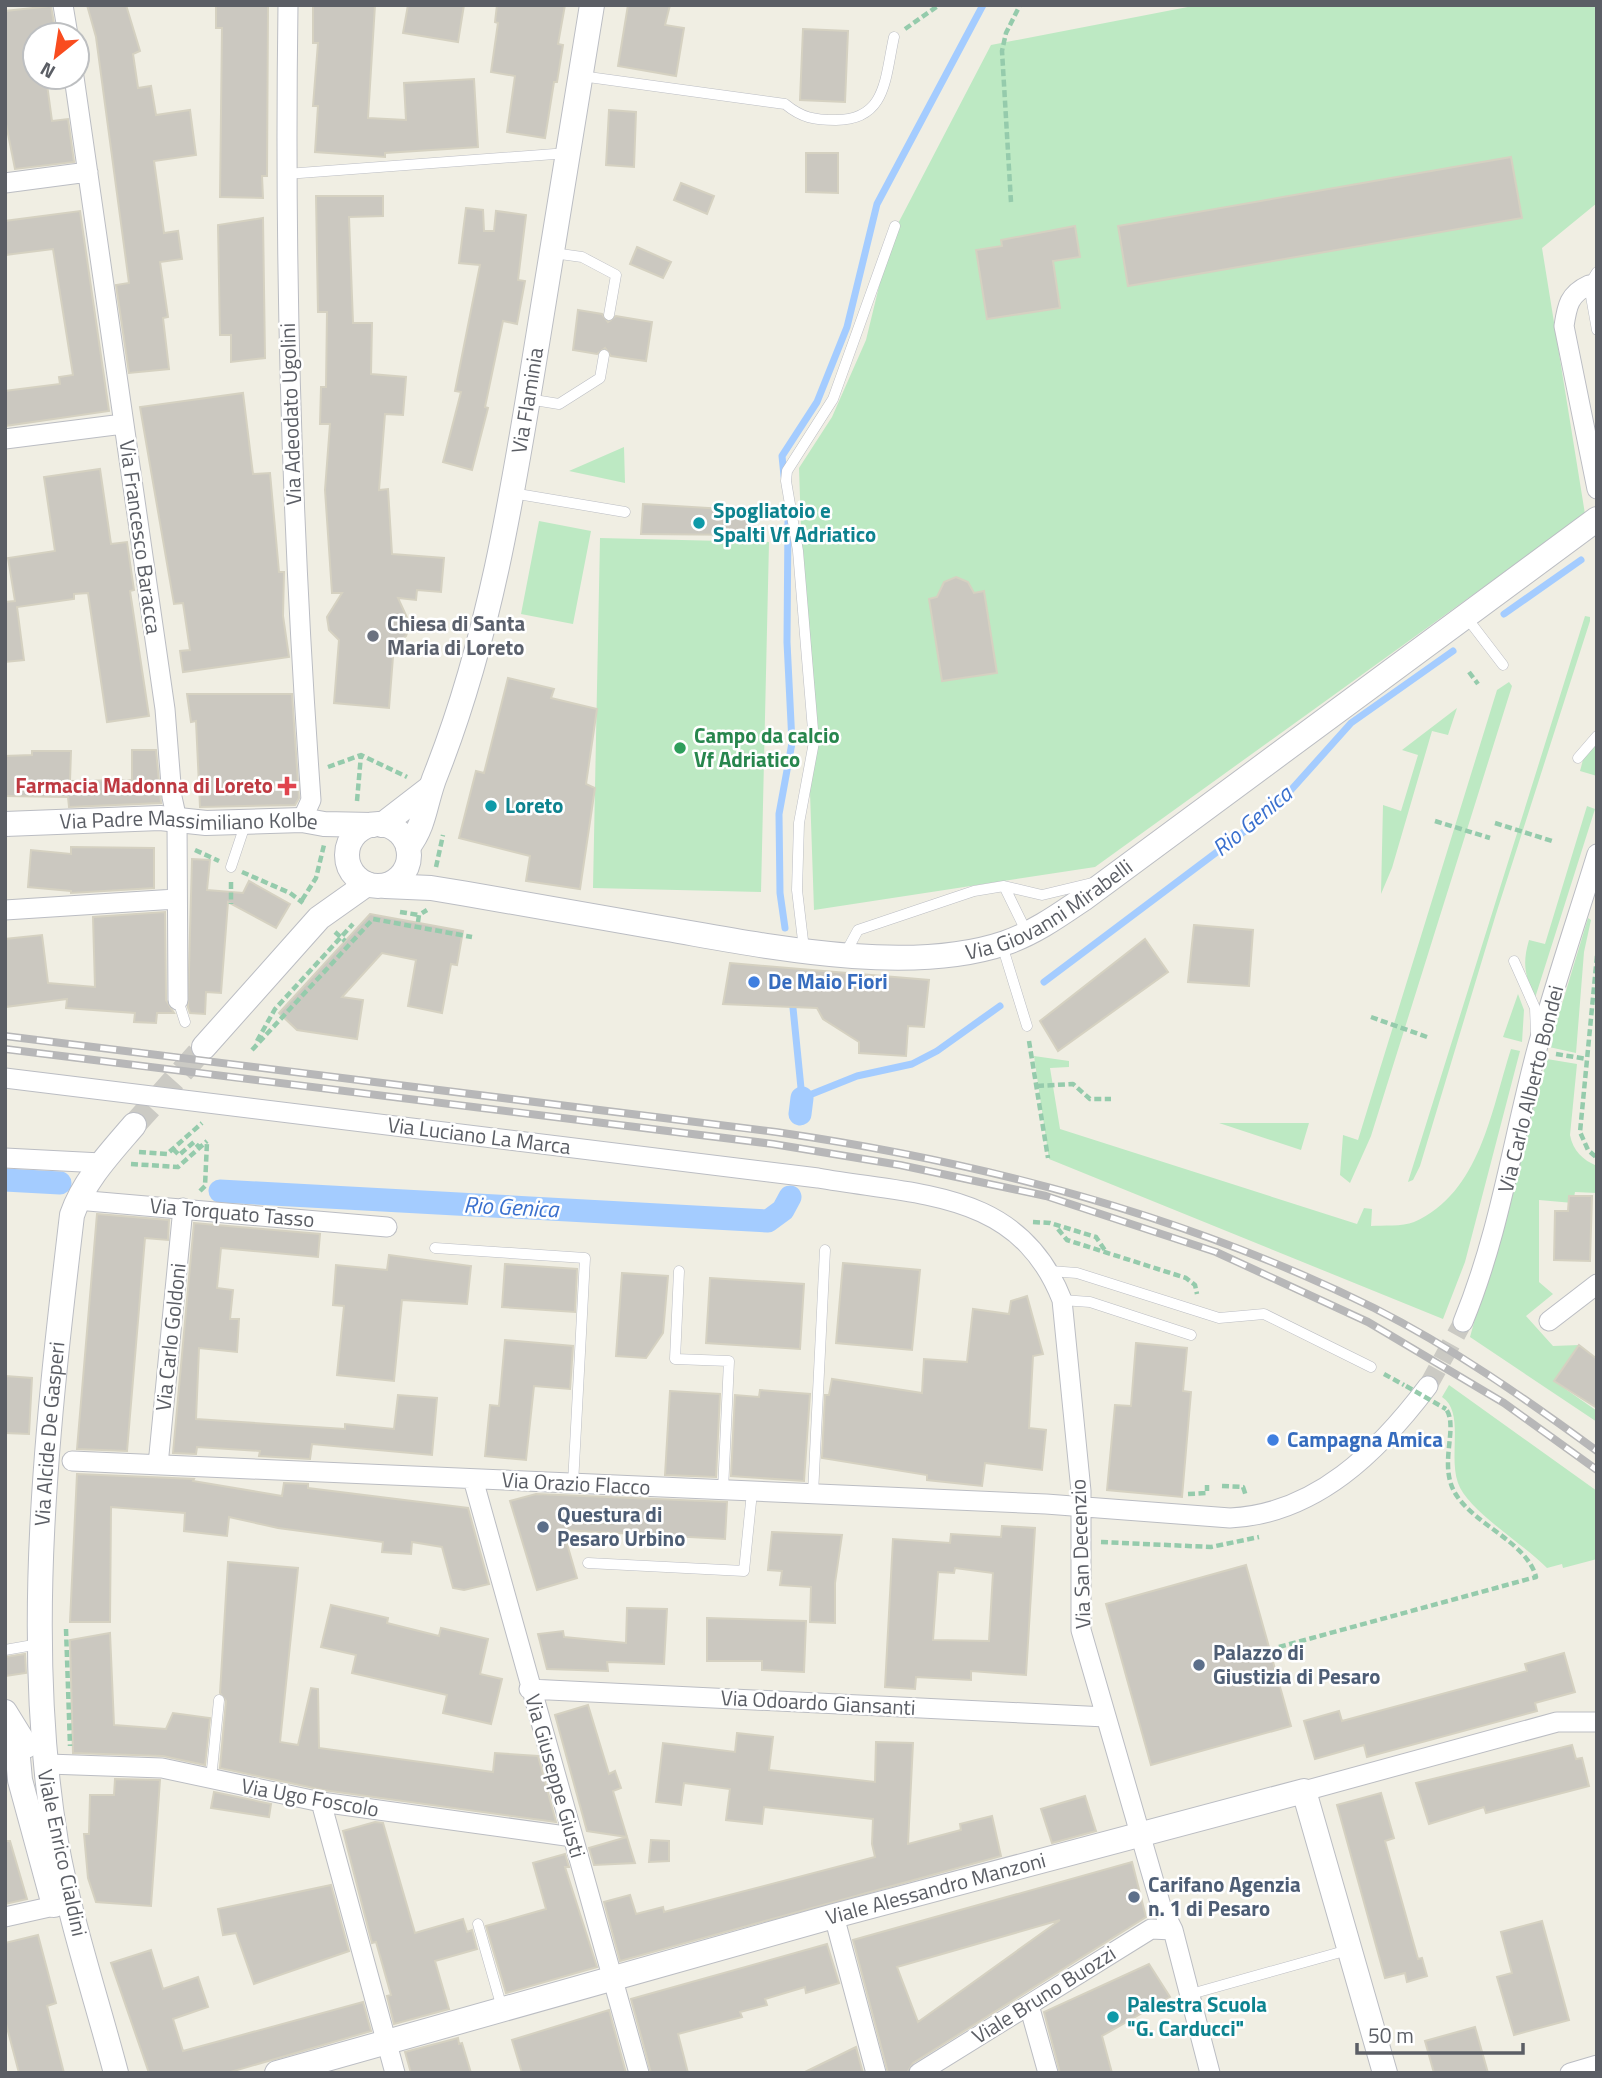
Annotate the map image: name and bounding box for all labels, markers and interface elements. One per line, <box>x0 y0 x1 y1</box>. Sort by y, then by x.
north arrow <box>21 21 91 91</box>
text: N <box>34 55 60 87</box>
street label: Via Adeodato Ugolini <box>271 322 309 506</box>
street label: Via Flaminia <box>502 345 551 456</box>
street label: Via Francesco Baracca <box>112 438 171 636</box>
place label: Spogliatoio e Spalti Vf Adriatico <box>713 494 876 550</box>
marker: Spogliatoio e Spalti Vf Adriatico <box>691 515 707 531</box>
place label: Chiesa di Santa Maria di Loreto <box>387 607 525 663</box>
marker: Chiesa di Santa Maria di Loreto <box>365 628 381 644</box>
place label: Campo da calcio Vf Adriatico <box>694 719 840 775</box>
marker: Campo da calcio Vf Adriatico <box>672 740 688 756</box>
place label: Farmacia Madonna di Loreto <box>15 769 273 801</box>
water label: Rio Genica <box>1204 776 1300 864</box>
marker: Farmacia Madonna di Loreto <box>279 778 295 794</box>
place label: Loreto <box>505 789 563 821</box>
marker: Loreto <box>483 798 499 814</box>
street label: Via Padre Massimiliano Kolbe <box>59 801 321 838</box>
street label: Via Giovanni Mirabelli <box>963 851 1139 968</box>
place label: De Maio Fiori <box>768 965 888 997</box>
marker: De Maio Fiori <box>746 974 762 990</box>
street label: Via Carlo Alberto Bondei <box>1489 982 1571 1196</box>
street label: Via Luciano La Marca <box>386 1108 573 1162</box>
water label: Rio Genica <box>463 1187 561 1227</box>
street label: Via Torquato Tasso <box>148 1189 316 1235</box>
street label: Via Carlo Goldoni <box>146 1261 194 1413</box>
street label: Via Alcide De Gasperi <box>25 1340 72 1527</box>
place label: Campagna Amica <box>1287 1423 1443 1455</box>
marker: Campagna Amica <box>1265 1432 1281 1448</box>
street label: Via Orazio Flacco <box>501 1463 651 1503</box>
street label: Via San Decenzio <box>1061 1478 1099 1630</box>
place label: Questura di Pesaro Urbino <box>557 1498 685 1554</box>
marker: Questura di Pesaro Urbino <box>535 1519 551 1535</box>
place label: Palazzo di Giustizia di Pesaro <box>1213 1636 1380 1692</box>
marker: Palazzo di Giustizia di Pesaro <box>1191 1657 1207 1673</box>
street label: Via Odoardo Giansanti <box>720 1681 916 1723</box>
street label: Via Giuseppe Giusti <box>517 1690 595 1861</box>
street label: Viale Enrico Cialdini <box>30 1766 96 1939</box>
street label: Via Ugo Foscolo <box>239 1769 382 1825</box>
street label: Viale Alessandro Manzoni <box>822 1843 1049 1933</box>
place label: Carifano Agenzia n. 1 di Pesaro <box>1148 1868 1301 1924</box>
marker: Carifano Agenzia n. 1 di Pesaro <box>1126 1889 1142 1905</box>
street label: Viale Bruno Buozzi <box>965 1937 1122 2051</box>
place label: Palestra Scuola "G. Carducci" <box>1127 1988 1267 2044</box>
marker: Palestra Scuola "G. Carducci" <box>1105 2009 1121 2025</box>
scale bar <box>1357 2011 1523 2056</box>
text: 50 m <box>1368 2019 1414 2051</box>

